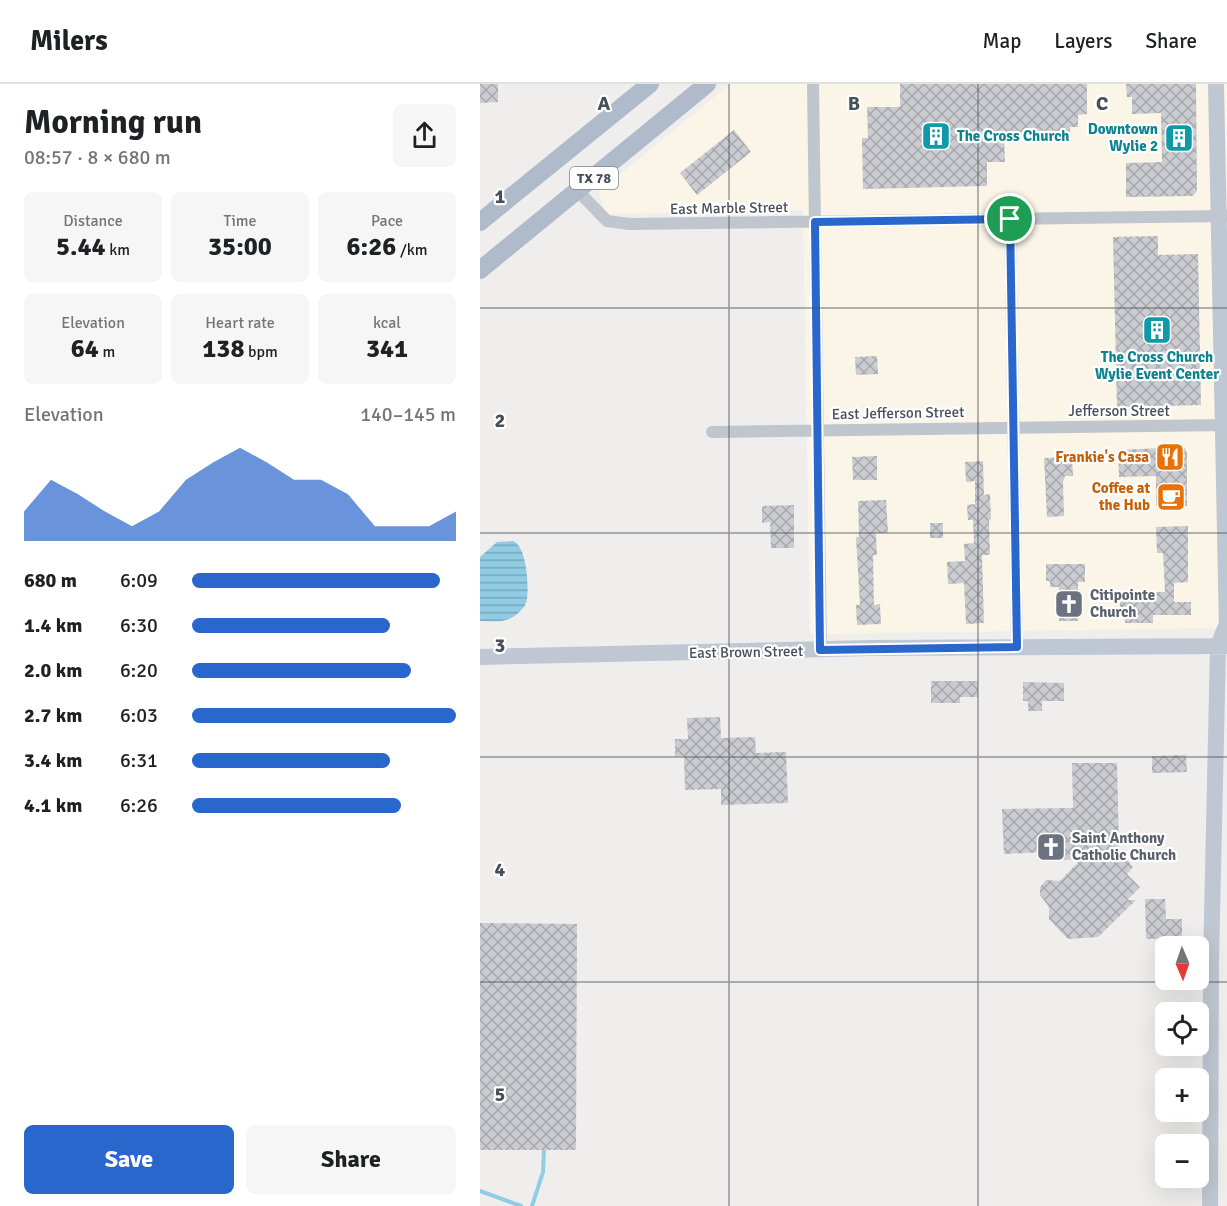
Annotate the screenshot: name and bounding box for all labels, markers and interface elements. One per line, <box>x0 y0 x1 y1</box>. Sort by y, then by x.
text: Milers <box>30 24 108 58</box>
text: Map <box>983 28 1021 54</box>
text: Layers <box>1054 28 1112 54</box>
text: Share <box>1145 28 1197 54</box>
text: A <box>598 91 611 116</box>
text: B <box>848 91 860 116</box>
text: C <box>1096 91 1108 116</box>
text: Morning run <box>24 102 202 143</box>
button: share <box>393 104 456 167</box>
building icon: The Cross Church <box>920 120 952 152</box>
place label: Downtown Wylie 2 <box>1088 120 1158 155</box>
building icon: Downtown Wylie 2 <box>1163 122 1195 154</box>
place label: The Cross Church <box>957 127 1069 145</box>
text: 08:57 · 8 × 680 m <box>24 145 171 170</box>
road number: TX 78 <box>570 167 618 189</box>
text: 1 <box>495 184 506 209</box>
pin <box>984 193 1035 244</box>
street label: East Marble Street <box>670 198 788 218</box>
icon: arrive <box>993 202 1026 235</box>
text: Distance <box>63 211 123 231</box>
text: Time <box>224 211 256 231</box>
text: Pace <box>371 211 403 231</box>
text: 5.44 <box>56 231 106 263</box>
text: 35:00 <box>208 231 272 263</box>
text: 6:26 <box>347 231 396 263</box>
text: km <box>106 240 130 260</box>
text: /km <box>396 240 427 260</box>
text: Elevation <box>61 313 125 333</box>
text: Heart rate <box>205 313 275 333</box>
text: kcal <box>373 313 401 333</box>
building icon: The Cross Church Wylie Event Center <box>1141 314 1173 346</box>
text: 64 <box>71 333 99 365</box>
text: 138 <box>202 333 244 365</box>
text: 341 <box>366 333 408 365</box>
text: m <box>99 342 115 362</box>
text: bpm <box>244 342 278 362</box>
place label: The Cross Church Wylie Event Center <box>1095 348 1219 383</box>
text: Elevation <box>24 402 104 427</box>
text: 140–145 m <box>360 402 456 427</box>
street label: Jefferson Street <box>1068 402 1170 420</box>
street label: East Jefferson Street <box>831 403 965 423</box>
text: 2 <box>495 408 505 433</box>
restaurant icon: Frankie's Casa <box>1154 441 1186 473</box>
place label: Frankie's Casa <box>1055 448 1149 466</box>
place label: Coffee at the Hub <box>1092 479 1150 514</box>
cafe icon: Coffee at the Hub <box>1155 481 1187 513</box>
text: 680 m <box>24 568 77 593</box>
text: 6:09 <box>120 568 158 593</box>
place label: Citipointe Church <box>1090 586 1155 621</box>
church icon: Citipointe Church <box>1053 588 1085 620</box>
text: 1.4 km <box>24 613 82 638</box>
text: 6:30 <box>120 613 158 638</box>
text: 3 <box>495 633 505 658</box>
street label: East Brown Street <box>689 642 803 662</box>
text: 2.0 km <box>24 658 82 683</box>
text: 6:20 <box>120 658 158 683</box>
text: 2.7 km <box>24 703 82 728</box>
text: 6:03 <box>120 703 158 728</box>
text: 3.4 km <box>24 748 82 773</box>
text: 6:31 <box>120 748 158 773</box>
text: 4.1 km <box>24 793 82 818</box>
text: 6:26 <box>120 793 158 818</box>
place label: Saint Anthony Catholic Church <box>1072 829 1176 864</box>
church icon: Saint Anthony Catholic Church <box>1035 831 1067 863</box>
text: 4 <box>495 857 506 882</box>
north arrow <box>1155 936 1209 990</box>
map controls <box>1155 936 1209 1188</box>
button: locate <box>1155 1002 1209 1056</box>
button: + <box>1155 1068 1209 1122</box>
text: 5 <box>495 1082 505 1107</box>
button: Save <box>24 1125 234 1194</box>
button: Share <box>246 1125 456 1194</box>
button: − <box>1155 1134 1209 1188</box>

